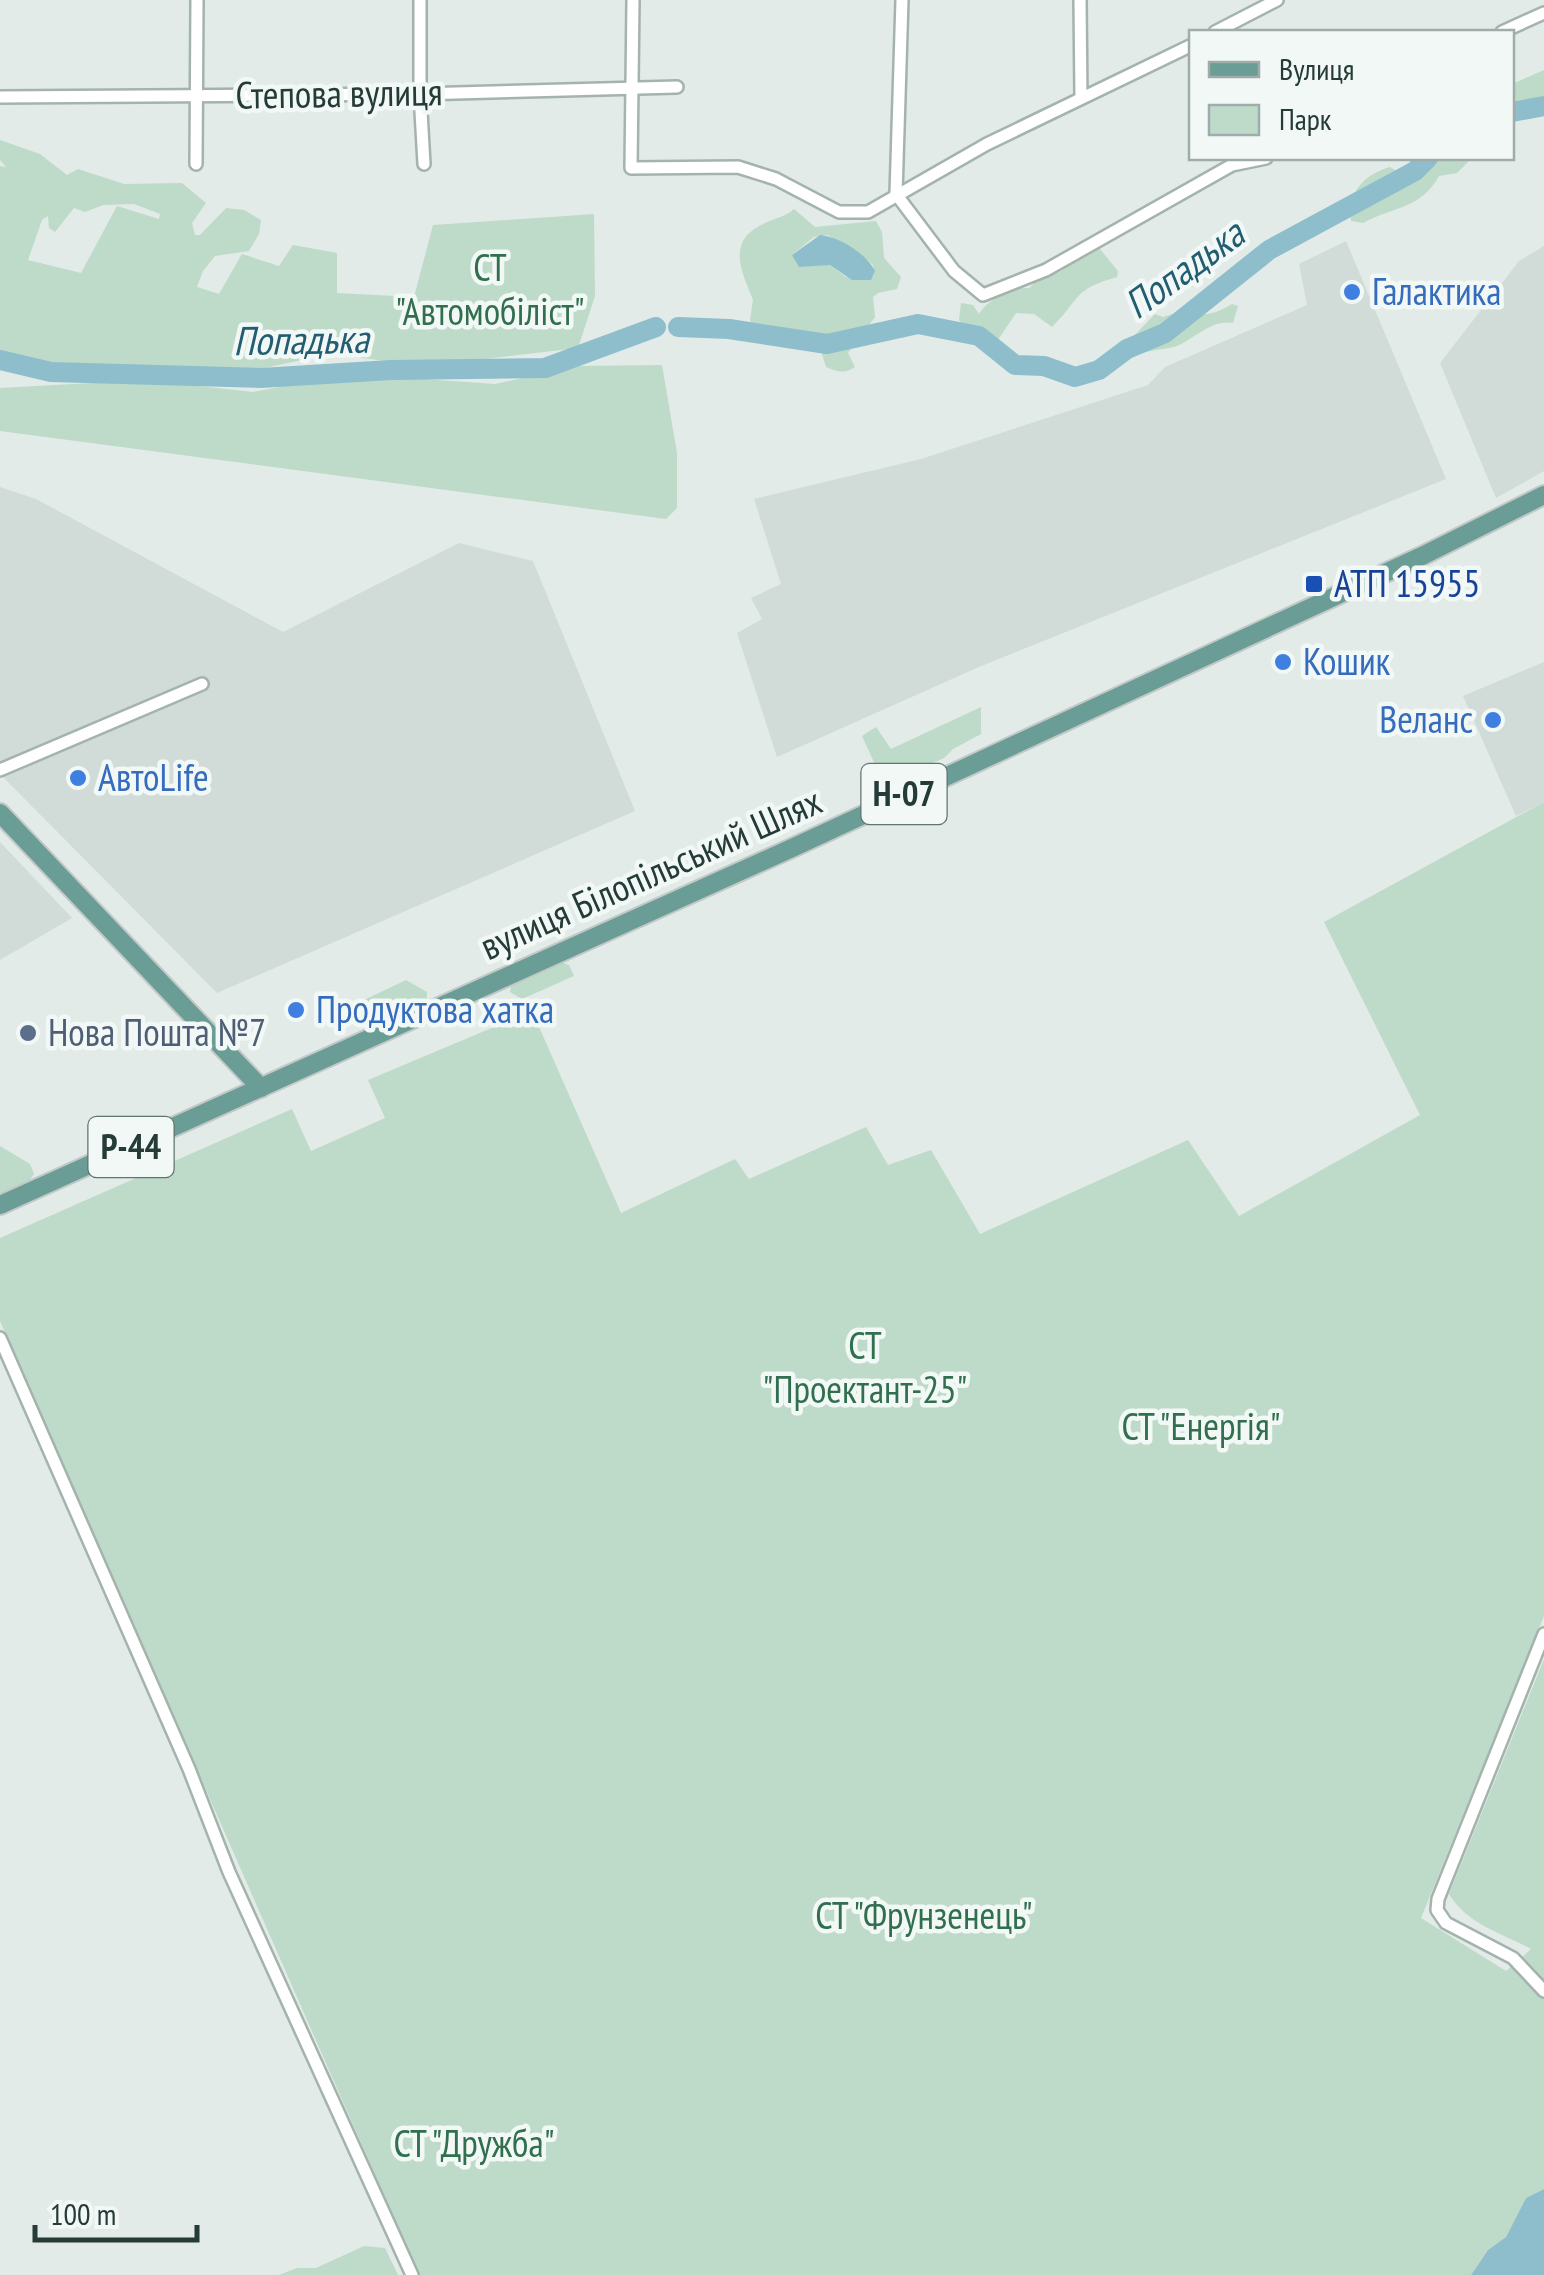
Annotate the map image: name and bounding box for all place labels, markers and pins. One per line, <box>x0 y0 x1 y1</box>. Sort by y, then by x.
place label: Галактика <box>1372 266 1501 315</box>
marker: Галактика <box>1341 281 1363 303</box>
place label: АТП 15955 <box>1334 558 1480 607</box>
marker: АТП 15955 <box>1303 573 1325 595</box>
place label: Кошик <box>1303 636 1391 685</box>
marker: Кошик <box>1272 651 1294 673</box>
place label: Веланс <box>1379 694 1473 743</box>
marker: Веланс <box>1482 709 1504 731</box>
place label: АвтоLife <box>98 752 209 801</box>
marker: АвтоLife <box>67 767 89 789</box>
place label: Продуктова хатка <box>316 984 554 1033</box>
marker: Продуктова хатка <box>285 999 307 1021</box>
place label: Нова Пошта №7 <box>48 1007 266 1056</box>
marker: Нова Пошта №7 <box>17 1022 39 1044</box>

